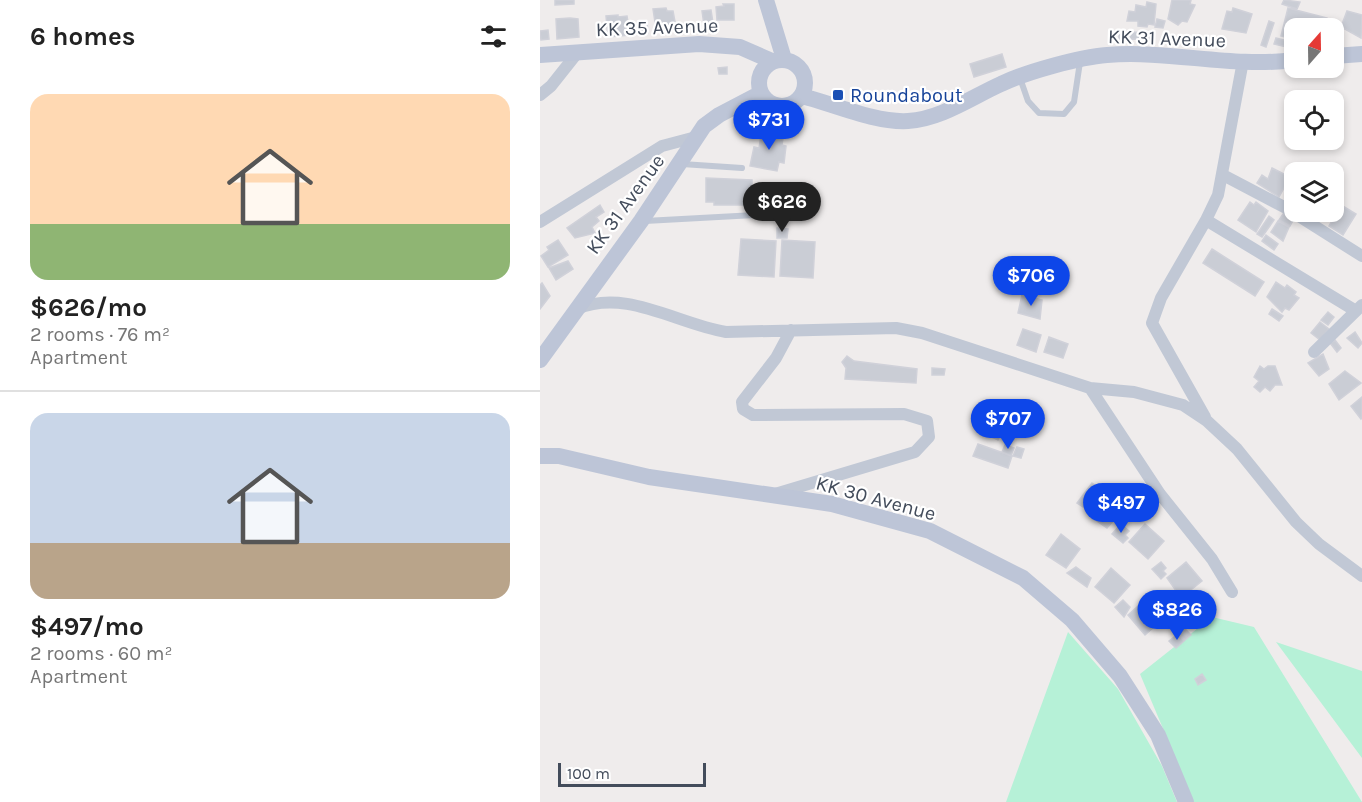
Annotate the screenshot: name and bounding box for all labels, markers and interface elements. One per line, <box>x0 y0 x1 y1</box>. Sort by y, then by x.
street label: KK 35 Avenue <box>595 14 719 41</box>
north arrow <box>1284 18 1344 78</box>
map controls <box>1284 18 1344 222</box>
icon: filters <box>477 20 510 53</box>
text: 6 homes <box>30 21 135 52</box>
street label: KK 31 Avenue <box>1108 25 1226 52</box>
place label: Roundabout <box>850 84 963 107</box>
marker: Roundabout <box>831 88 845 102</box>
button: locate <box>1284 90 1344 150</box>
pin: $731 <box>733 100 805 151</box>
text: $731 <box>747 108 791 131</box>
icon: home <box>216 133 324 241</box>
street label: KK 31 Avenue <box>581 150 669 259</box>
button: layers <box>1284 162 1344 222</box>
pin: $626 <box>746 182 818 233</box>
text: $626 <box>757 190 807 213</box>
pin: $706 <box>995 256 1067 307</box>
text: $706 <box>1007 264 1055 287</box>
text: $626/mo <box>30 292 147 323</box>
text: 2 rooms · 76 m² <box>30 323 170 346</box>
text: Apartment <box>30 346 128 369</box>
pin: $707 <box>972 399 1044 450</box>
text: $707 <box>985 407 1031 430</box>
icon: home <box>216 452 324 560</box>
street label: KK 30 Avenue <box>813 471 938 526</box>
pin: $497 <box>1085 483 1157 534</box>
text: $497 <box>1097 491 1145 514</box>
pin: $826 <box>1141 590 1213 641</box>
text: $826 <box>1152 598 1202 621</box>
text: $497/mo <box>30 611 144 642</box>
text: 2 rooms · 60 m² <box>30 642 173 665</box>
text: Apartment <box>30 665 128 688</box>
scale bar <box>558 760 706 788</box>
text: 100 m <box>567 764 610 783</box>

